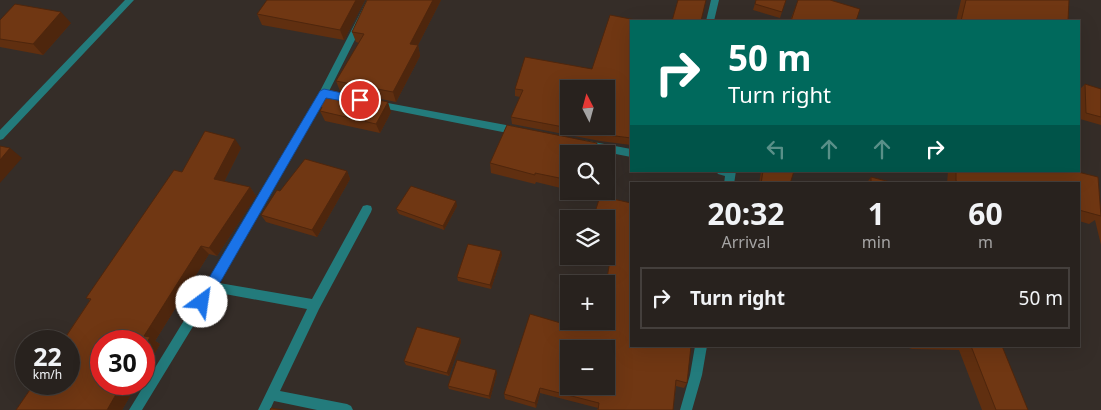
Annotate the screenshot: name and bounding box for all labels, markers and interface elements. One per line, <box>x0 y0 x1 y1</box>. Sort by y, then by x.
text: 50 m <box>728 34 811 81</box>
icon: right <box>645 40 710 105</box>
pin <box>339 79 381 121</box>
text: Turn right <box>728 79 831 109</box>
north arrow <box>560 80 615 135</box>
map controls <box>560 80 615 395</box>
icon: arrive <box>346 86 374 114</box>
icon: left <box>762 135 790 163</box>
icon: ahead <box>815 135 843 163</box>
icon: ahead <box>868 135 896 163</box>
icon: right <box>921 135 949 163</box>
button: search <box>560 145 615 200</box>
text: 20:32 <box>707 193 784 234</box>
text: 1 <box>868 193 885 234</box>
text: 60 <box>968 193 1003 234</box>
button: layers <box>560 210 615 265</box>
text: Arrival <box>722 231 770 253</box>
text: min <box>862 231 891 253</box>
text: m <box>978 231 993 253</box>
position arrow <box>175 275 227 327</box>
button: + <box>560 275 615 330</box>
icon: right <box>647 284 675 312</box>
text: Turn right <box>690 285 785 311</box>
text: 50 m <box>1019 285 1063 311</box>
speed limit sign: 30 <box>90 330 155 395</box>
text: 22 <box>33 339 62 373</box>
button: − <box>560 340 615 395</box>
text: km/h <box>33 366 62 383</box>

